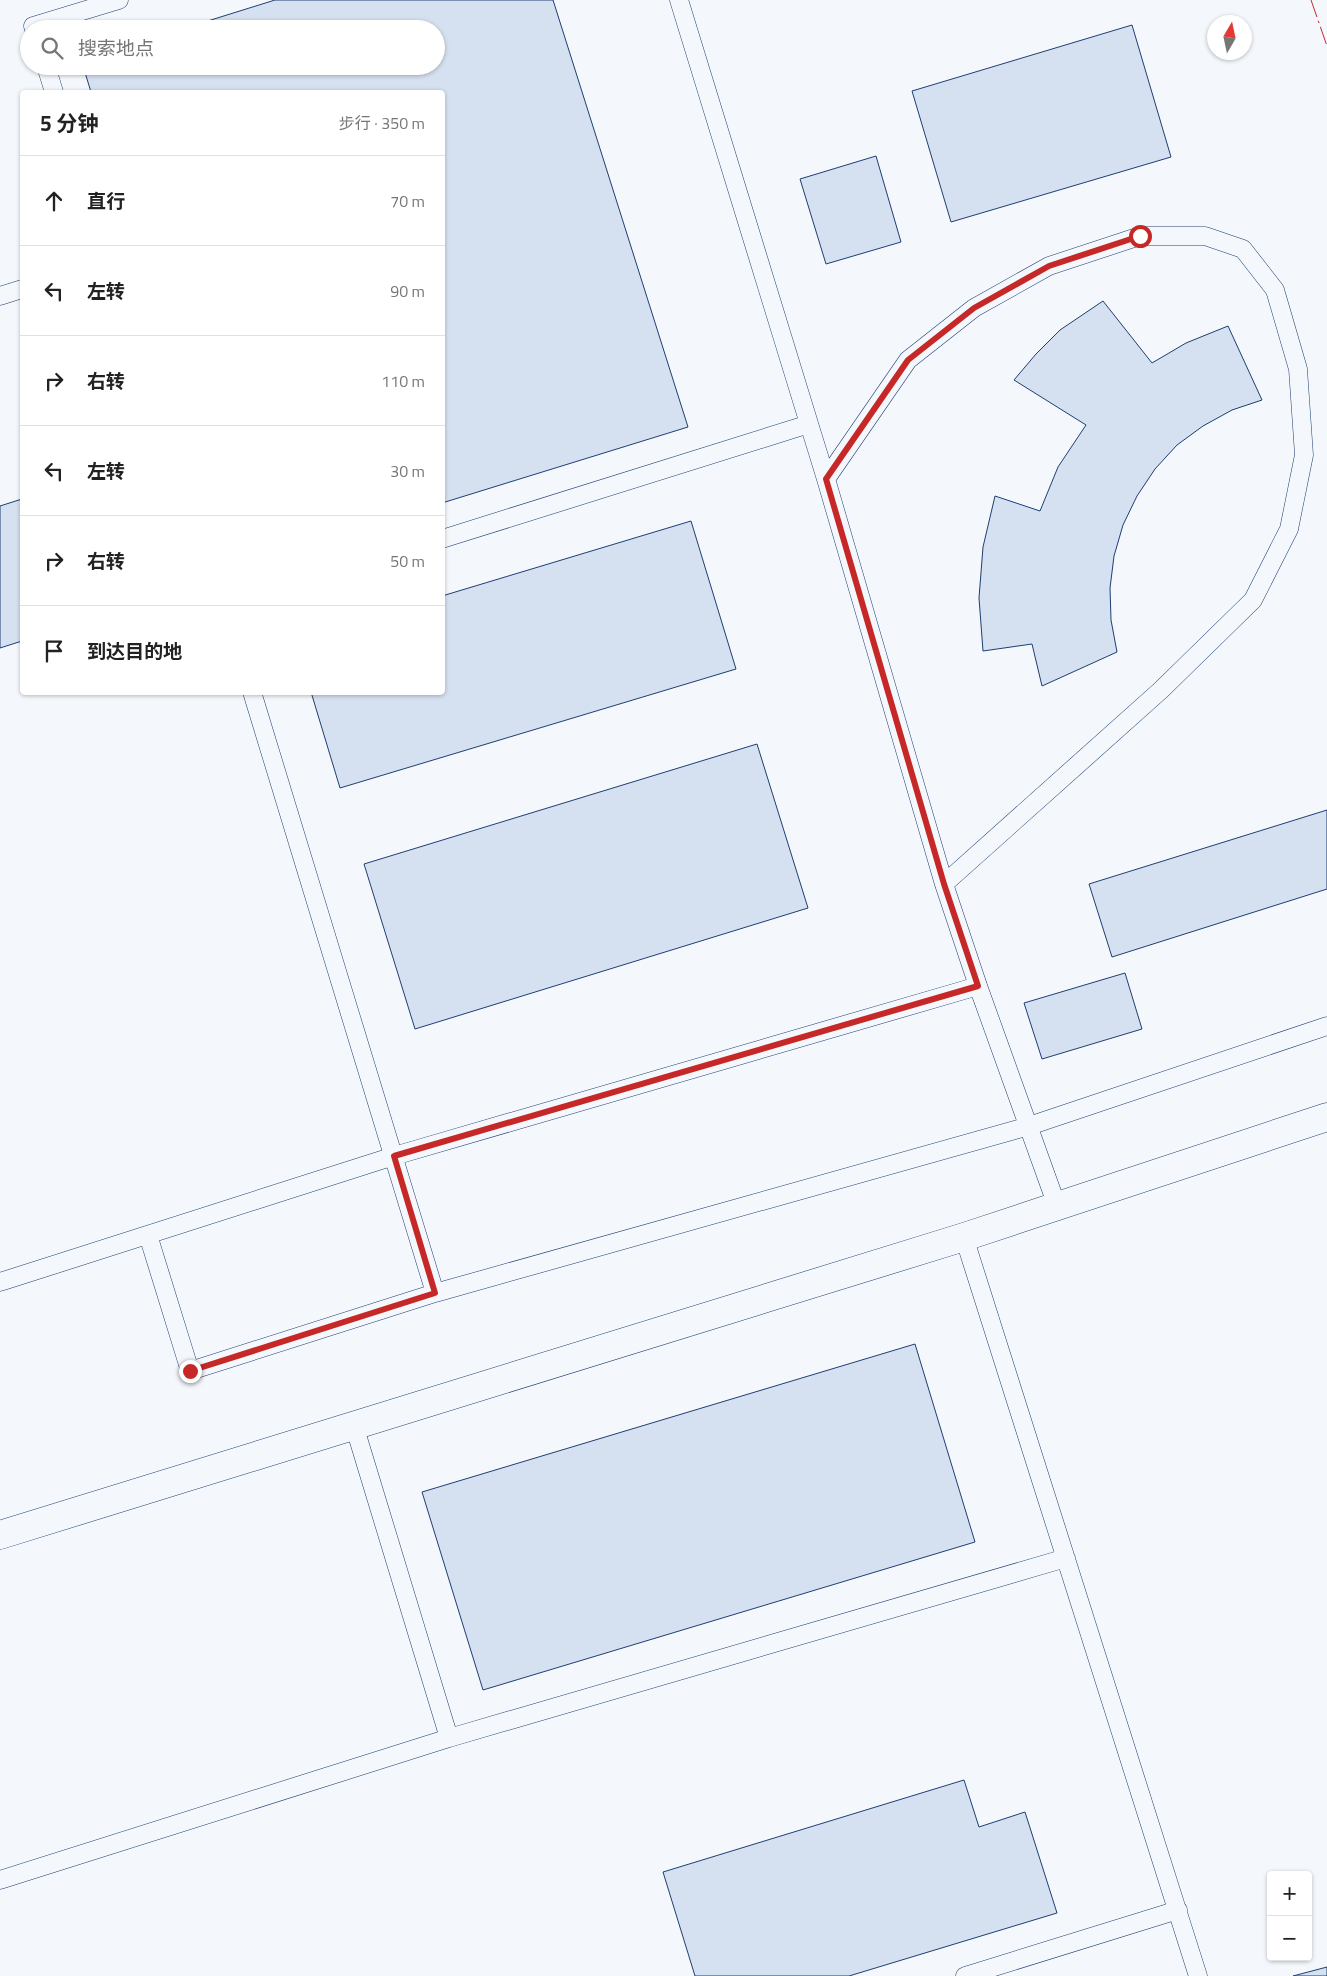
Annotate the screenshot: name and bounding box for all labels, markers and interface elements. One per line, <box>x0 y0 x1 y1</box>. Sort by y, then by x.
north arrow <box>1207 15 1252 60</box>
search box <box>20 20 445 75</box>
text: 搜索地点 <box>78 33 154 62</box>
icon: search <box>38 34 66 62</box>
text: 5 分钟 <box>40 107 98 139</box>
text: 步行 · 350 m <box>339 111 425 135</box>
text: 直行 <box>87 186 125 215</box>
icon: ahead <box>40 187 68 215</box>
text: 70 m <box>390 189 425 213</box>
route start <box>1129 225 1152 248</box>
text: 左转 <box>87 276 125 305</box>
icon: left <box>40 277 68 305</box>
text: 90 m <box>390 279 425 303</box>
text: 右转 <box>87 366 125 395</box>
icon: right <box>40 367 68 395</box>
text: 110 m <box>381 369 425 393</box>
text: 左转 <box>87 456 125 485</box>
icon: left <box>40 457 68 485</box>
text: 30 m <box>390 459 425 483</box>
text: 右转 <box>87 546 125 575</box>
icon: right <box>40 547 68 575</box>
text: 50 m <box>390 549 425 573</box>
text: 到达目的地 <box>87 636 182 665</box>
icon: arrive <box>40 637 68 665</box>
route end <box>179 1360 202 1383</box>
map controls <box>1267 1871 1312 1961</box>
button: + <box>1267 1871 1312 1916</box>
button: − <box>1267 1916 1312 1961</box>

